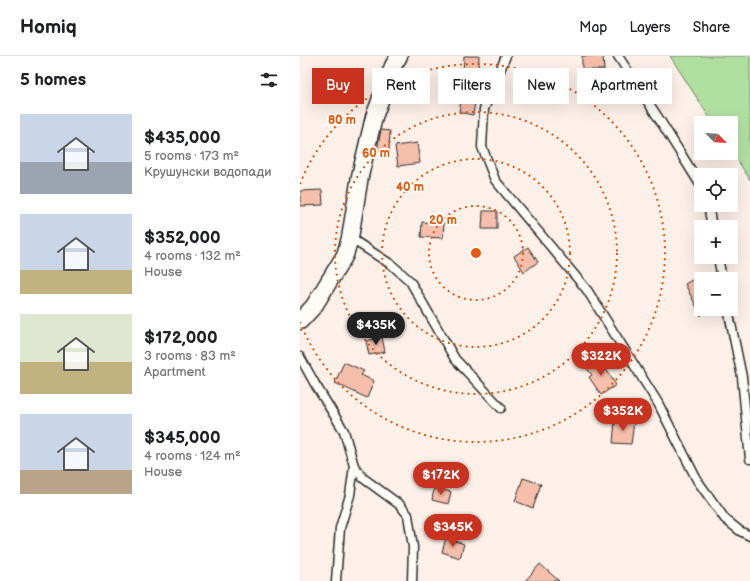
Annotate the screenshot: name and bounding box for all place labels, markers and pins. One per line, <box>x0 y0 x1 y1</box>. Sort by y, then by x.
centre of rings <box>469 246 483 260</box>
pin: $435K <box>348 312 404 346</box>
pin: $322K <box>573 343 629 377</box>
pin: $352K <box>595 398 651 432</box>
pin: $172K <box>413 462 469 496</box>
pin: $345K <box>425 514 481 548</box>

